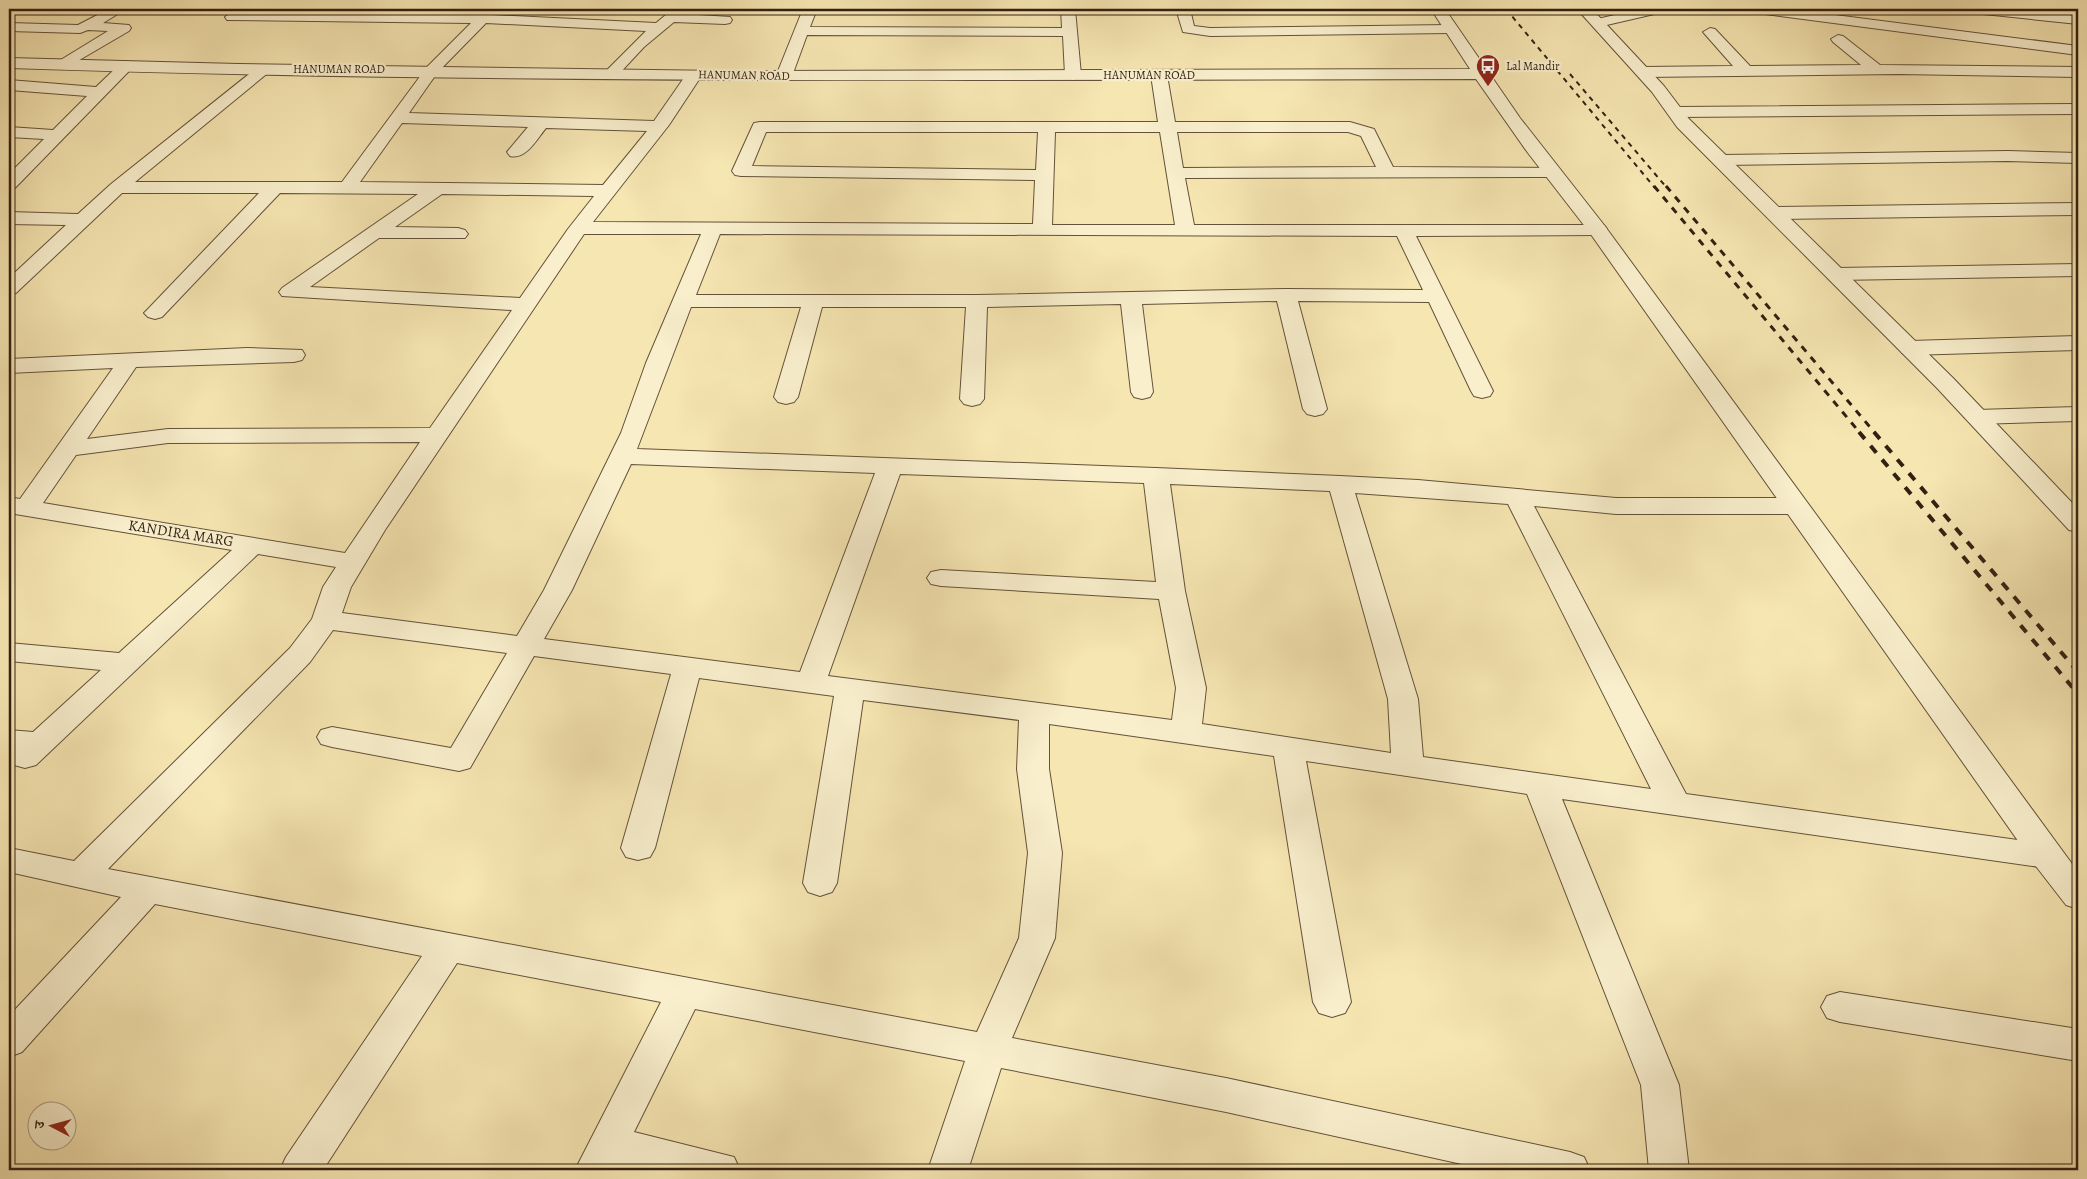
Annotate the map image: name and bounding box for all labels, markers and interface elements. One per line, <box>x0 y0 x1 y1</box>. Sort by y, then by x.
bus stop icon: Lal Mandir <box>1475 53 1501 87</box>
place label: Lal Mandir <box>1506 58 1560 74</box>
street label: HANUMAN ROAD <box>293 61 385 77</box>
street label: HANUMAN ROAD <box>698 66 790 84</box>
street label: HANUMAN ROAD <box>1103 67 1195 83</box>
street label: KANDIRA MARG <box>127 515 235 551</box>
north arrow <box>28 1102 78 1152</box>
text: उ <box>30 1119 49 1130</box>

